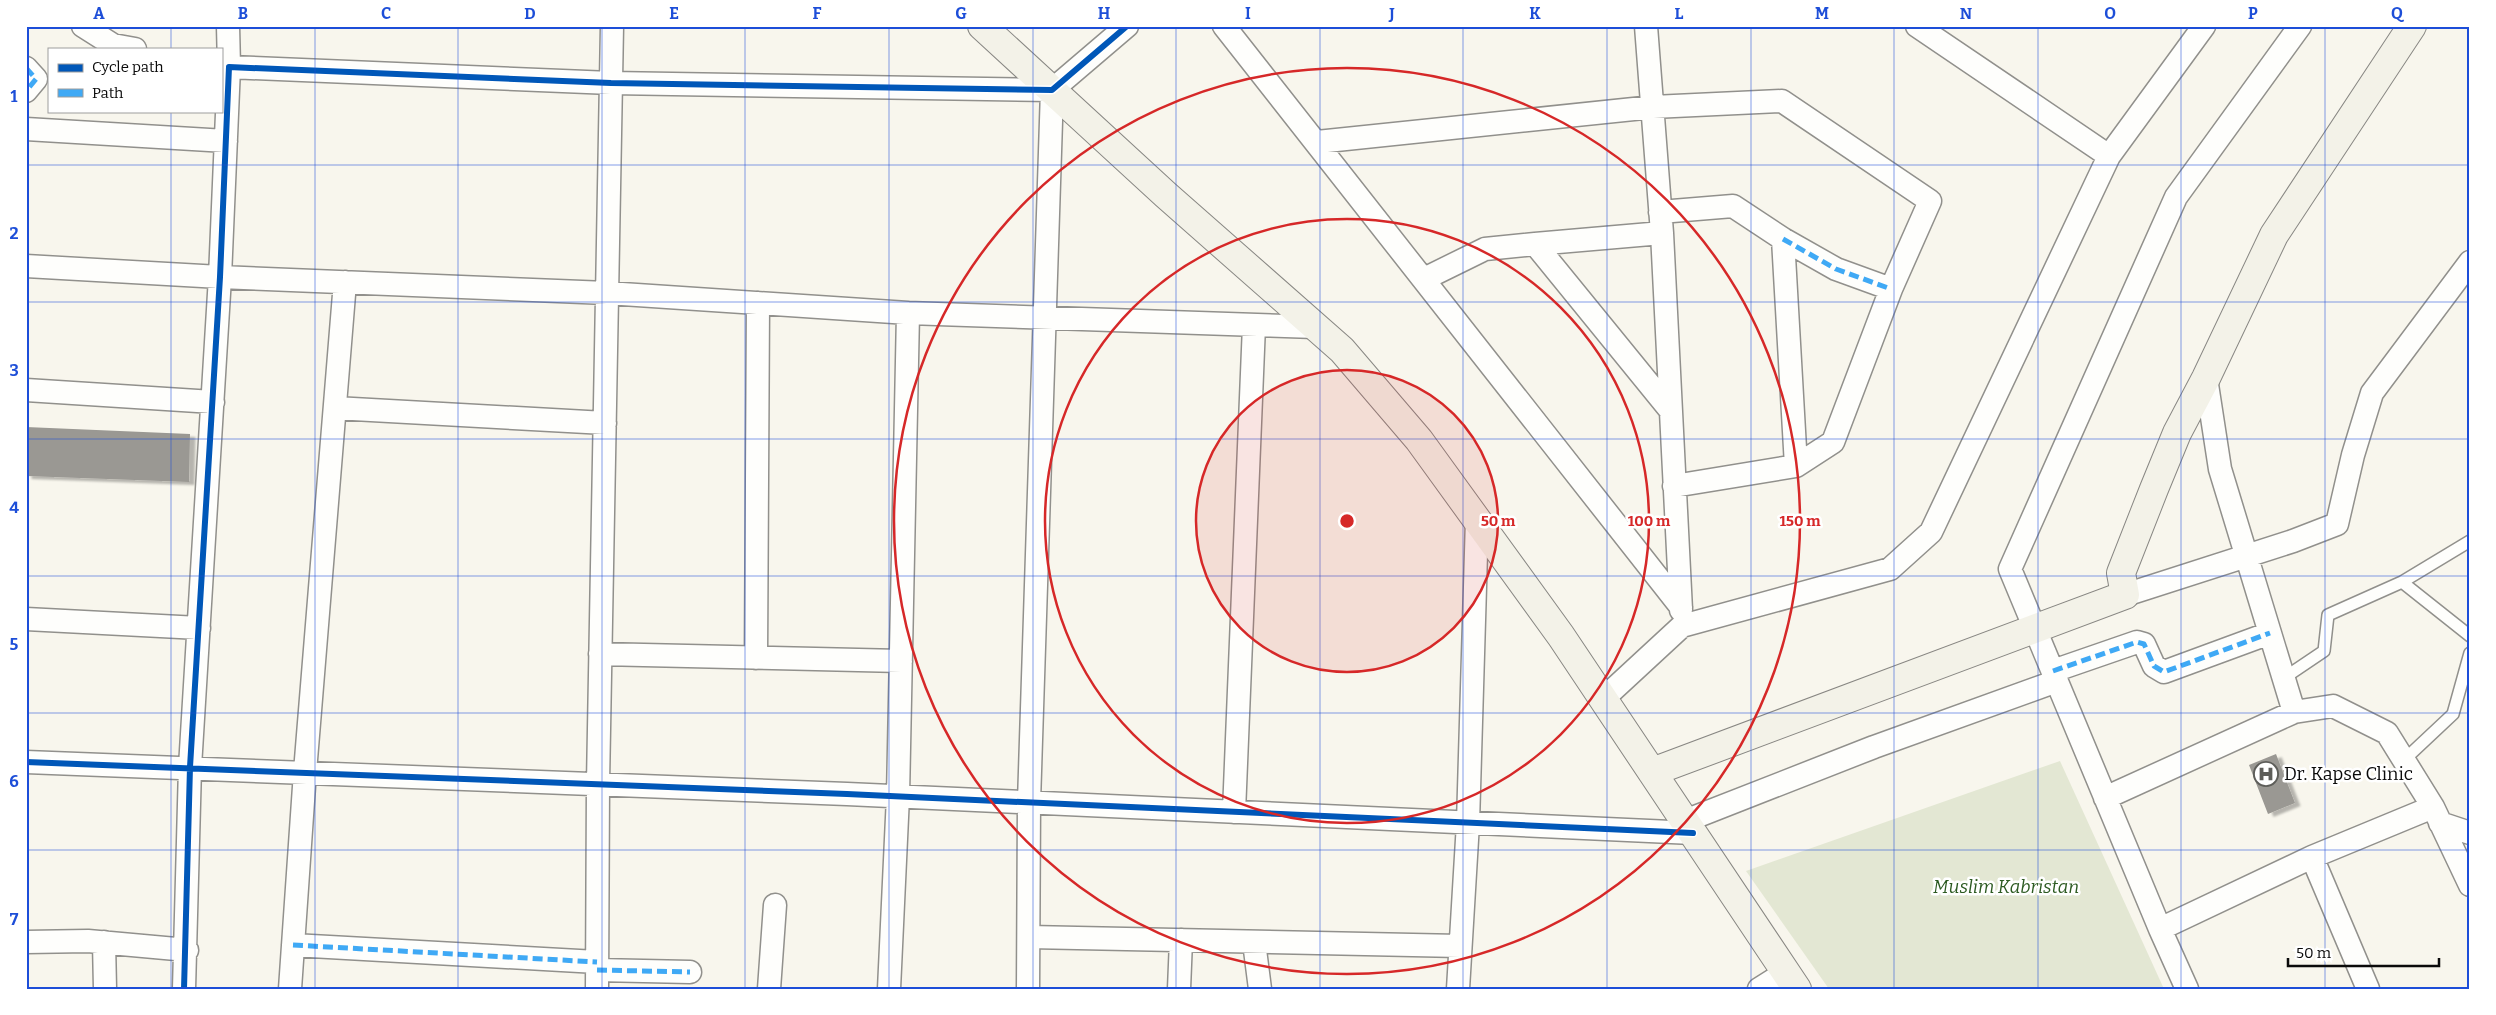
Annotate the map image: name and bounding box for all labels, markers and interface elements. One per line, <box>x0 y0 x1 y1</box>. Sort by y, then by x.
text: A <box>93 4 105 23</box>
text: B <box>238 4 248 23</box>
text: C <box>381 4 391 23</box>
text: D <box>524 4 536 23</box>
text: E <box>669 4 679 23</box>
text: F <box>813 4 822 23</box>
text: G <box>955 4 967 23</box>
text: H <box>1098 4 1111 23</box>
text: I <box>1245 4 1251 23</box>
text: J <box>1388 4 1395 23</box>
text: K <box>1529 4 1541 23</box>
text: L <box>1675 4 1684 23</box>
text: M <box>1815 4 1829 23</box>
text: N <box>1960 4 1972 23</box>
text: O <box>2104 4 2116 23</box>
text: P <box>2248 4 2258 23</box>
text: Q <box>2391 4 2405 23</box>
legend <box>48 48 222 112</box>
text: Cycle path <box>92 58 164 76</box>
text: Path <box>92 84 124 102</box>
text: 1 <box>11 87 18 106</box>
text: 2 <box>9 224 19 243</box>
text: 3 <box>9 361 19 380</box>
text: 4 <box>9 498 19 517</box>
centre of rings <box>1338 512 1356 530</box>
text: 50 m <box>1481 512 1516 530</box>
text: 100 m <box>1628 512 1671 530</box>
text: 150 m <box>1779 512 1821 530</box>
text: 5 <box>10 635 19 654</box>
hospital icon: Dr. Kapse Clinic <box>2253 761 2279 787</box>
place label: Dr. Kapse Clinic <box>2284 763 2413 785</box>
text: 6 <box>9 772 19 791</box>
park label: Muslim Kabristan <box>1933 876 2079 898</box>
text: 7 <box>10 910 19 929</box>
scale bar <box>2288 935 2440 967</box>
text: 50 m <box>2296 944 2332 962</box>

